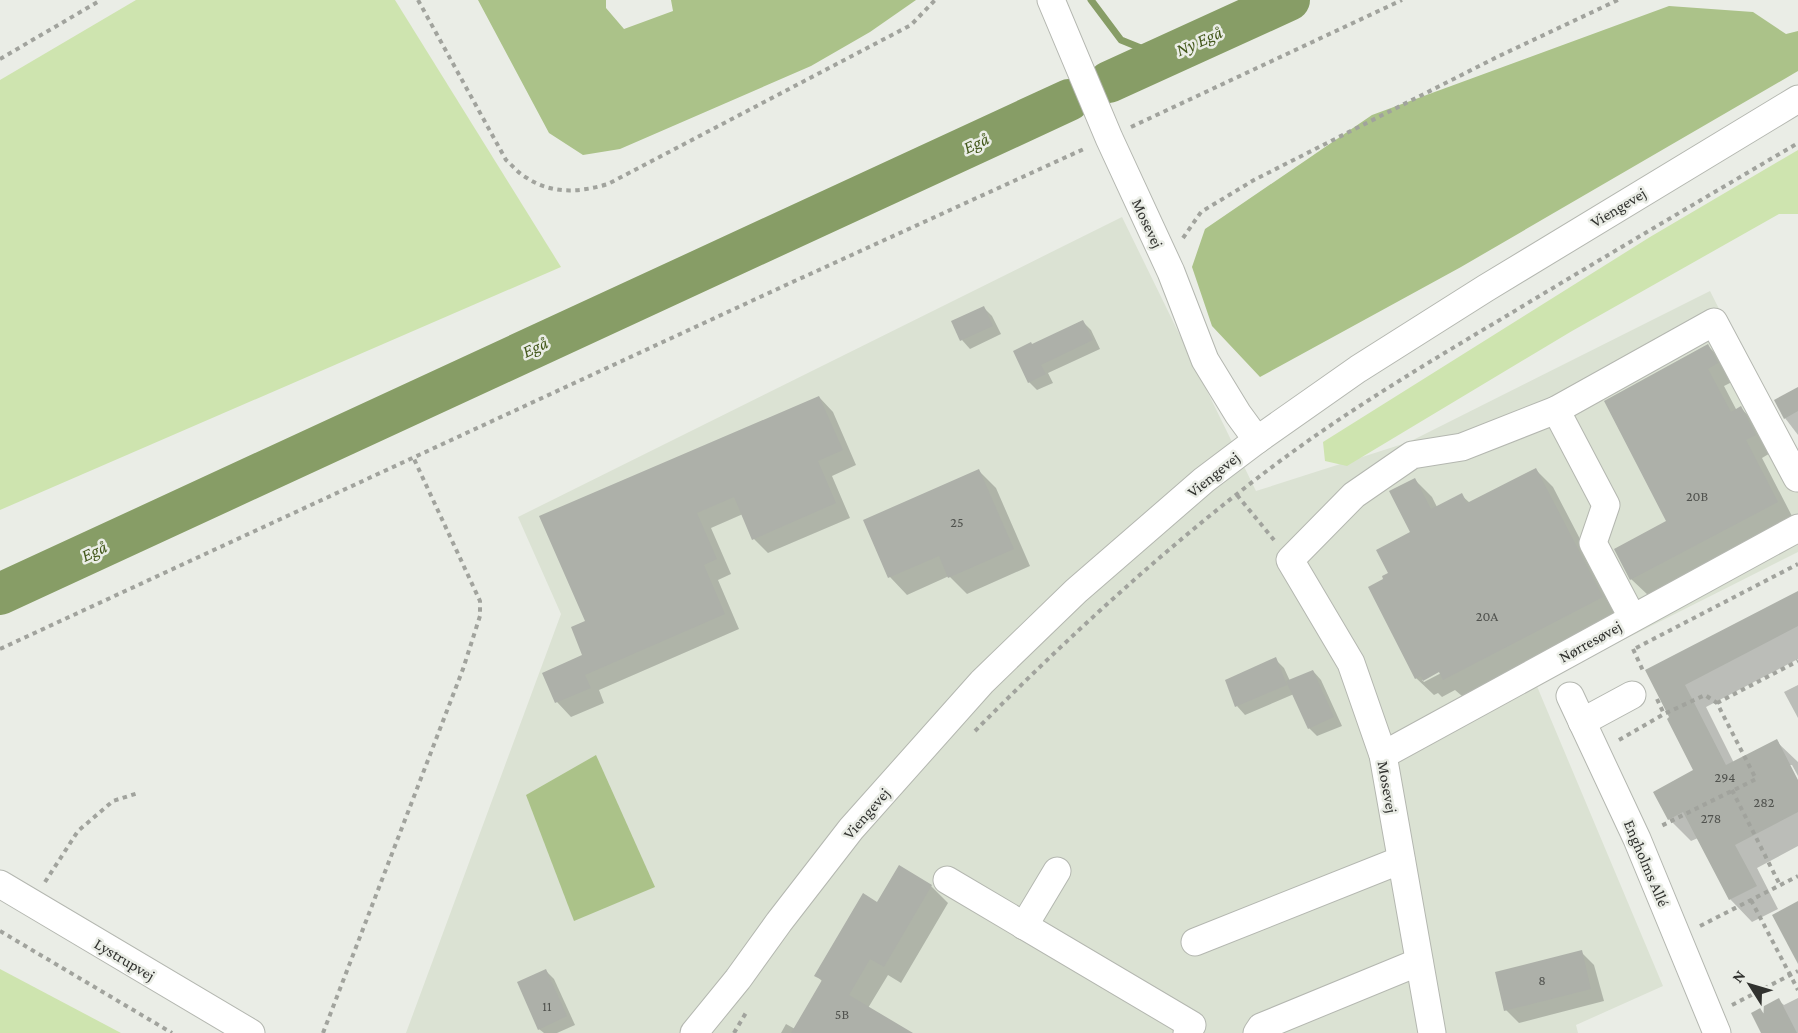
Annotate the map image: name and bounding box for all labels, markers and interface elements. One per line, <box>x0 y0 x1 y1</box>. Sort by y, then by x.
water label: Ny Egå <box>1173 22 1226 60</box>
water label: Egå <box>960 128 992 158</box>
street label: Viengevej <box>1587 184 1650 231</box>
street label: Mosevej <box>1128 196 1166 251</box>
water label: Egå <box>519 332 551 362</box>
street label: Viengevej <box>1184 448 1243 501</box>
house number: 20B <box>1686 488 1708 504</box>
house number: 25 <box>950 514 964 530</box>
water label: Egå <box>78 536 110 566</box>
house number: 20A <box>1476 608 1498 624</box>
street label: Nørresøvej <box>1556 617 1625 666</box>
street label: Mosevej <box>1374 760 1400 815</box>
house number: 294 <box>1715 769 1735 785</box>
street label: Viengevej <box>840 784 894 843</box>
house number: 282 <box>1754 794 1775 810</box>
house number: 278 <box>1701 810 1721 826</box>
street label: Engholms Allé <box>1620 817 1672 909</box>
street label: Lystrupvej <box>91 935 158 985</box>
north arrow <box>1720 955 1780 1015</box>
text: N <box>1728 967 1749 986</box>
house number: 8 <box>1538 972 1546 988</box>
house number: 11 <box>542 998 552 1014</box>
house number: 5B <box>835 1006 849 1022</box>

